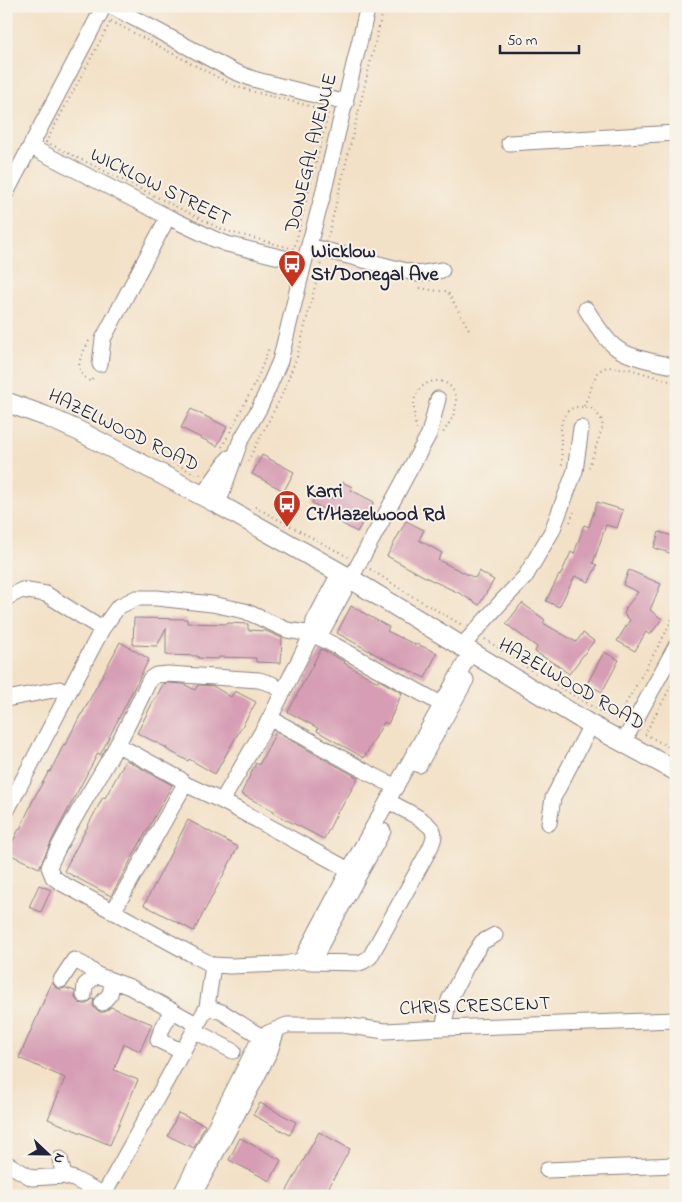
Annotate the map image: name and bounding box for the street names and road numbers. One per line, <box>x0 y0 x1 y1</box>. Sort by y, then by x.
street label: DONEGAL AVENUE <box>278 71 346 236</box>
street label: WICKLOW STREET <box>85 141 235 235</box>
street label: HAZELWOOD ROAD <box>43 382 203 480</box>
street label: HAZELWOOD ROAD <box>492 631 650 739</box>
street label: CHRIS CRESCENT <box>399 990 551 1024</box>

